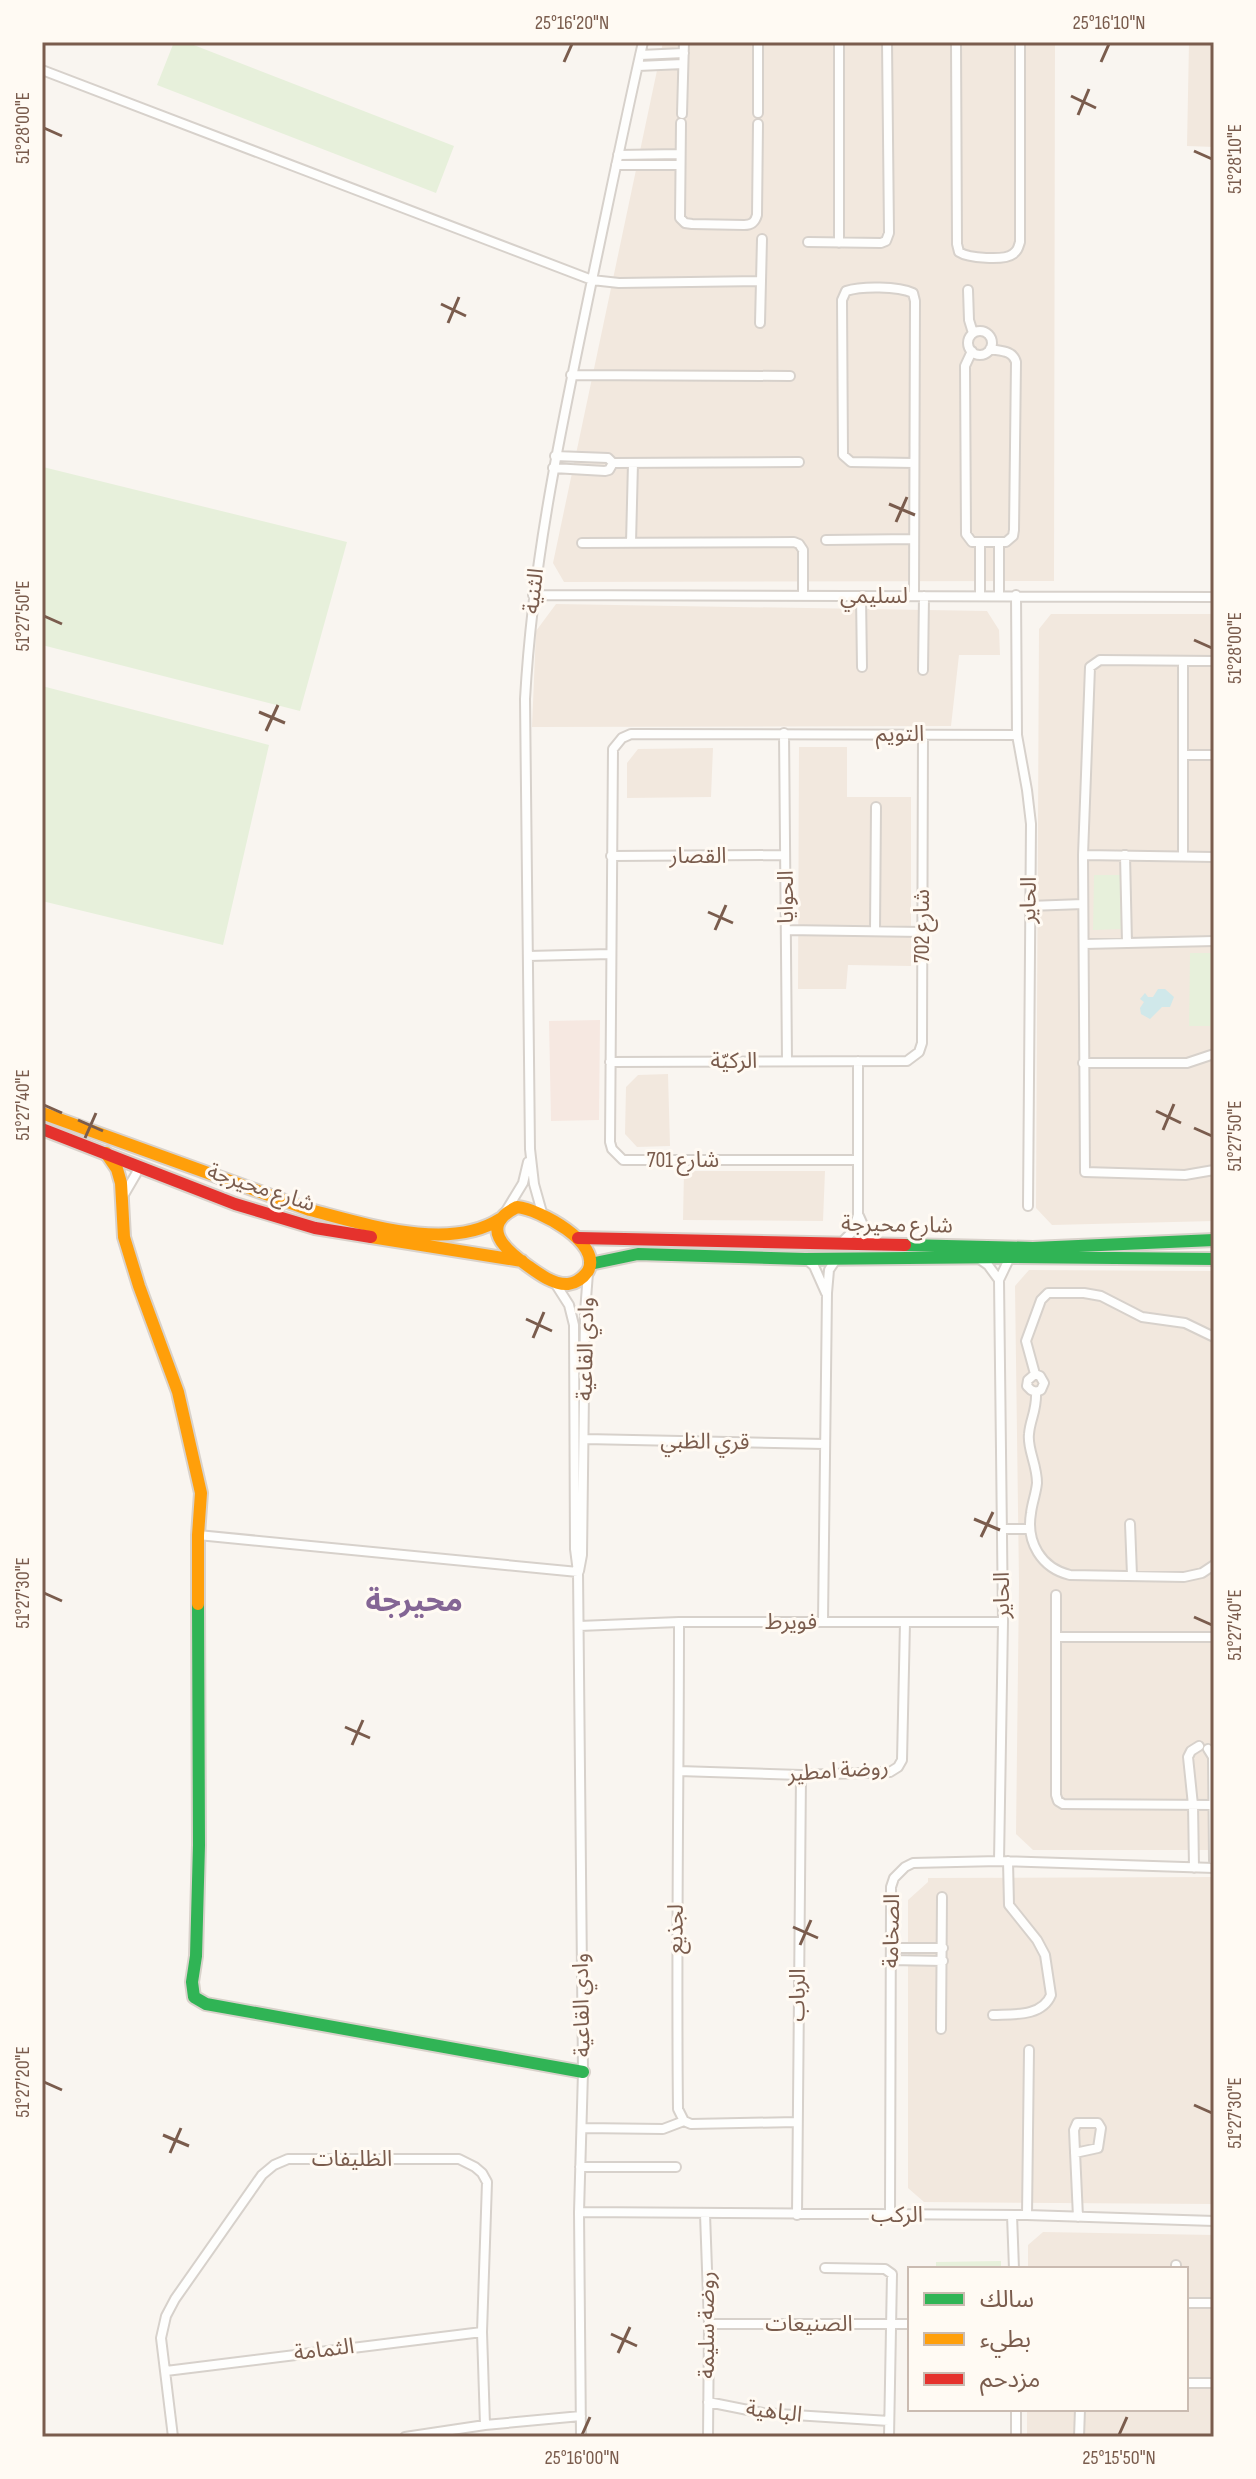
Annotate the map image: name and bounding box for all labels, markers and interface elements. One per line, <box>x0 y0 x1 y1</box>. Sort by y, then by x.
text: 25°16'20"N <box>535 11 609 35</box>
text: 25°16'10"N <box>1072 11 1146 35</box>
text: 51°28'00"E <box>11 92 35 164</box>
text: 51°28'10"E <box>1223 124 1247 194</box>
street label: الثنية <box>518 567 550 615</box>
text: 51°27'50"E <box>11 580 35 652</box>
street label: لسليمي <box>840 583 908 612</box>
text: 51°28'00"E <box>1223 612 1247 684</box>
street label: التويم <box>876 721 924 750</box>
street label: القصار <box>668 843 727 870</box>
street label: الحوايا <box>773 870 800 924</box>
street label: الحاير <box>1015 876 1043 925</box>
street label: شارع 702 <box>909 889 938 963</box>
street label: الركيّة <box>711 1048 757 1075</box>
text: 51°27'40"E <box>11 1069 35 1141</box>
text: 51°27'50"E <box>1223 1100 1247 1172</box>
street label: شارع 701 <box>647 1147 719 1176</box>
street label: شارع محيرجة <box>203 1158 318 1220</box>
street label: شارع محيرجة <box>841 1211 953 1241</box>
street label: وادي القاعية <box>572 1297 603 1401</box>
street label: قري الظبي <box>660 1428 750 1458</box>
text: 51°27'30"E <box>11 1557 35 1629</box>
street label: الحاير <box>989 1572 1016 1619</box>
district label: محيرجة <box>365 1584 463 1620</box>
text: 51°27'40"E <box>1223 1589 1247 1661</box>
street label: فويرط <box>765 1609 817 1636</box>
street label: روضة امطير <box>786 1754 889 1788</box>
street label: الصخامة <box>878 1894 906 1968</box>
street label: لجذيع <box>662 1904 692 1954</box>
street label: وادي القاعية <box>568 1953 599 2057</box>
street label: الرباب <box>784 1968 812 2022</box>
text: 51°27'20"E <box>11 2046 35 2118</box>
text: 51°27'30"E <box>1223 2077 1247 2149</box>
street label: الظليفات <box>312 2146 392 2173</box>
street label: الركب <box>871 2202 923 2229</box>
legend <box>908 2267 1188 2411</box>
street label: روضة سليمة <box>694 2271 721 2379</box>
text: سالك <box>980 2285 1034 2314</box>
street label: الصنيعات <box>765 2311 853 2338</box>
text: بطيء <box>980 2325 1031 2358</box>
street label: الثمامة <box>292 2333 356 2367</box>
text: مزدحم <box>980 2365 1040 2396</box>
street label: الباهية <box>744 2395 804 2429</box>
text: 25°16'00"N <box>545 2446 620 2470</box>
text: 25°15'50"N <box>1082 2446 1156 2470</box>

